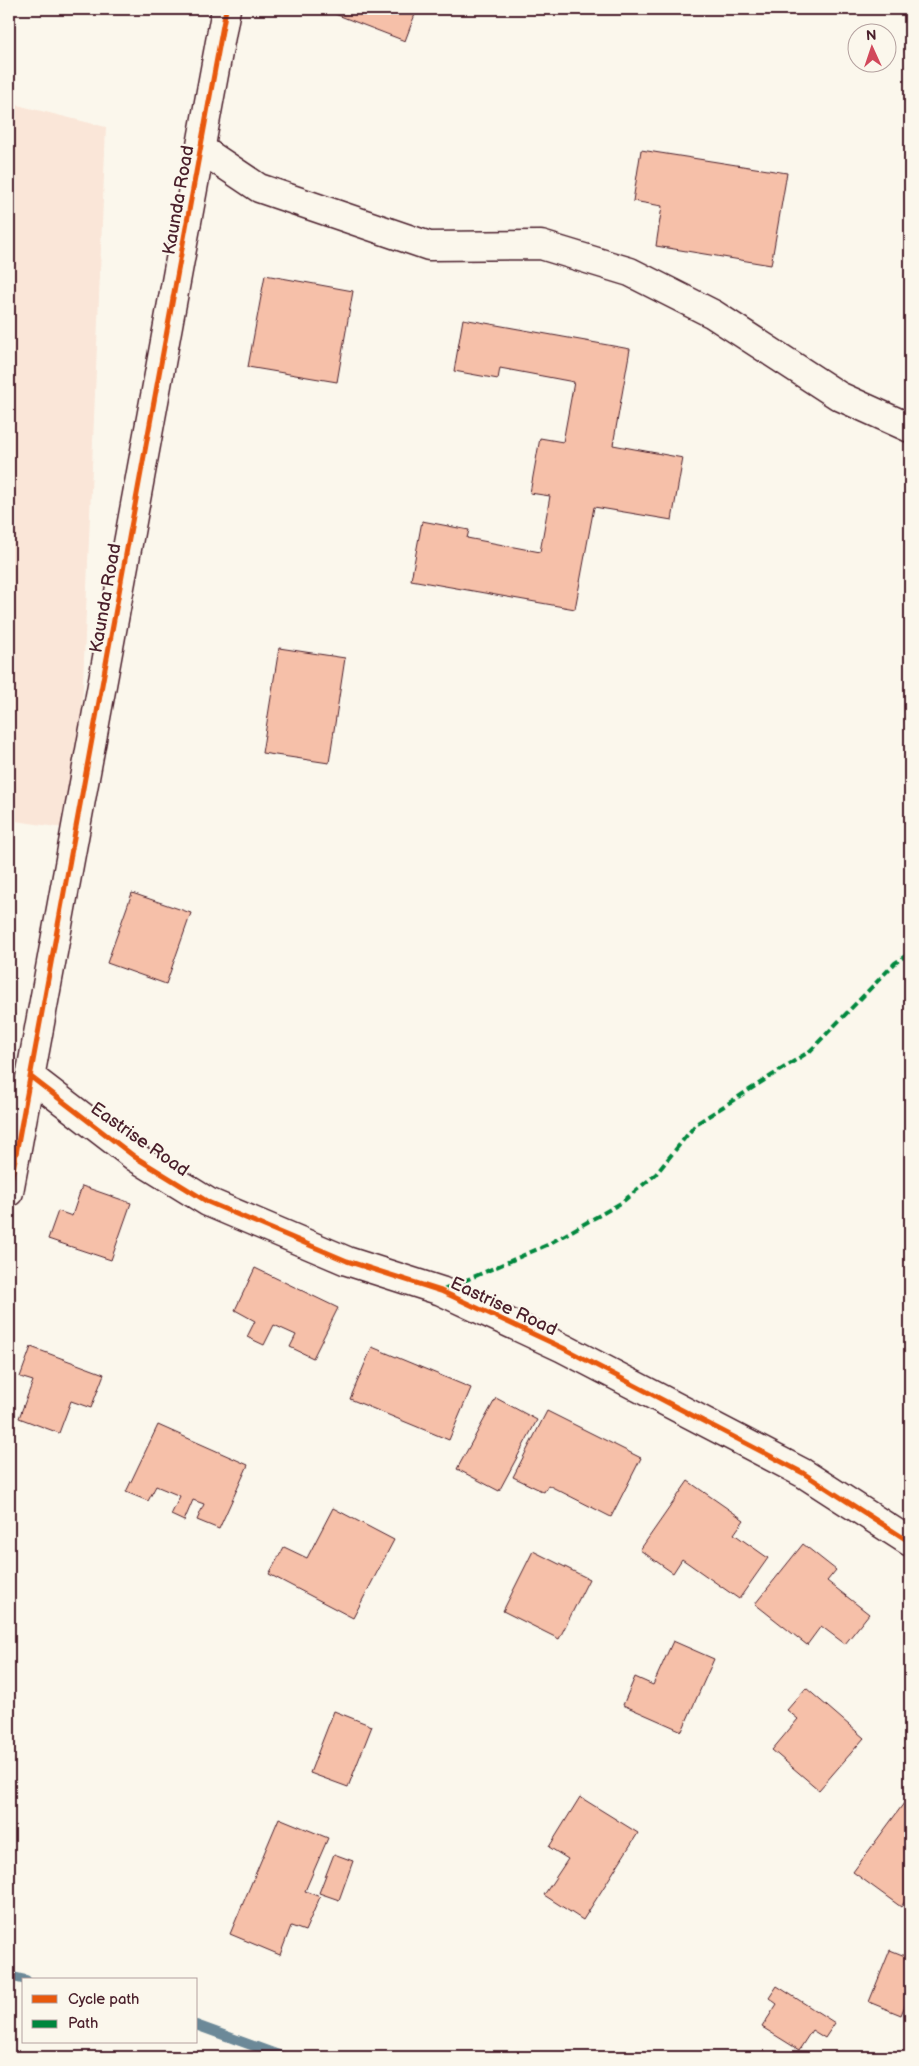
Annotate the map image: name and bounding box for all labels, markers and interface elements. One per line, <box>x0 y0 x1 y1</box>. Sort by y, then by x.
north arrow <box>846 22 896 72</box>
text: N <box>866 27 877 44</box>
street label: Kaunda Road <box>159 144 198 256</box>
street label: Kaunda Road <box>86 542 125 654</box>
street label: Eastrise Road <box>87 1098 193 1181</box>
street label: Eastrise Road <box>447 1273 560 1340</box>
legend <box>22 1978 198 2044</box>
text: Cycle path <box>68 1990 139 2009</box>
text: Path <box>68 2014 98 2033</box>

